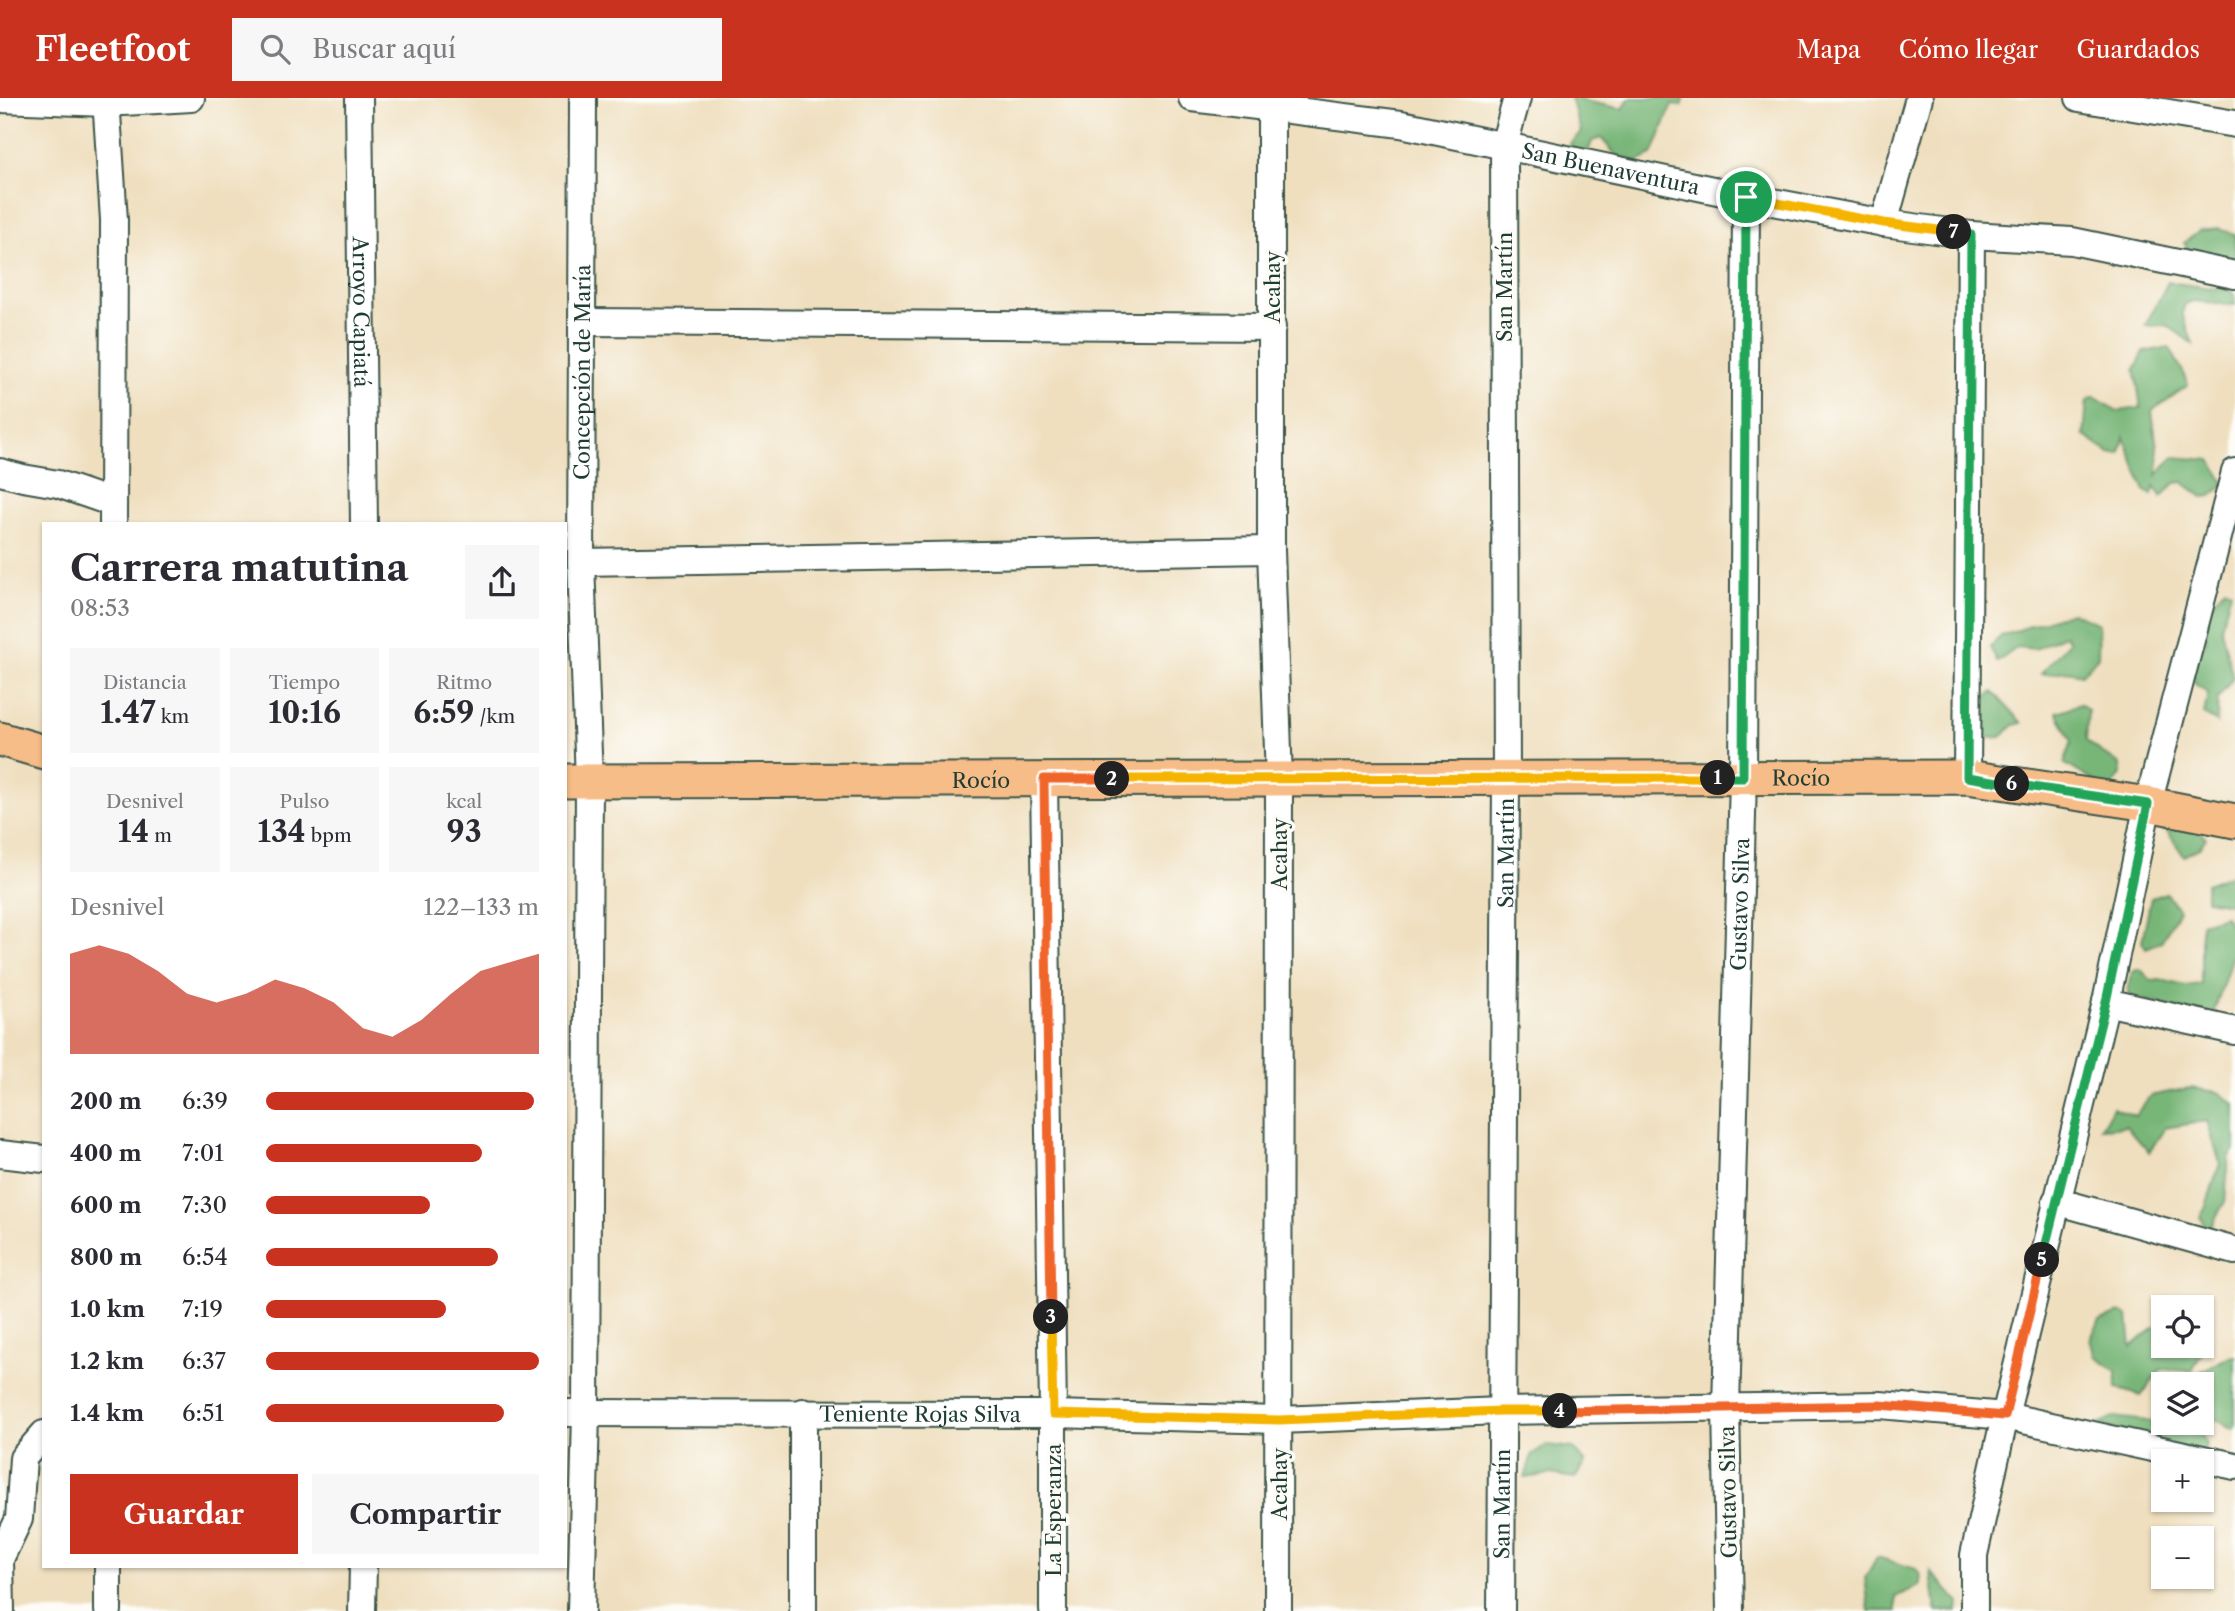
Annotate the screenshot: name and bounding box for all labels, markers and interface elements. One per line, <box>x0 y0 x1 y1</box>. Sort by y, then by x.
search box <box>232 18 722 81</box>
text: Fleetfoot <box>35 29 190 70</box>
icon: search <box>256 30 294 68</box>
text: Buscar aquí <box>312 33 456 65</box>
text: Mapa <box>1796 35 1861 64</box>
text: Cómo llegar <box>1899 35 2038 64</box>
text: Guardados <box>2076 35 2200 64</box>
street label: San Buenaventura <box>1519 137 1703 200</box>
pin <box>1716 167 1776 227</box>
icon: arrive <box>1727 178 1765 216</box>
pin: 7 <box>1937 214 1972 250</box>
text: 7 <box>1949 220 1958 243</box>
street label: San Martín <box>1492 232 1517 342</box>
street label: Arroyo Capiatá <box>348 235 375 389</box>
street label: Acahay <box>1260 250 1285 324</box>
street label: Concepción de María <box>569 263 595 480</box>
text: Carrera matutina <box>70 544 409 591</box>
button: share <box>465 545 539 619</box>
text: 08:53 <box>70 594 130 622</box>
text: Distancia <box>103 671 187 694</box>
text: Tiempo <box>269 671 340 694</box>
text: Ritmo <box>436 671 492 694</box>
text: 1.47 <box>100 694 156 731</box>
text: 10:16 <box>268 694 341 731</box>
text: 6:59 <box>413 694 475 731</box>
text: km <box>156 705 189 728</box>
text: /km <box>475 705 515 728</box>
pin: 1 <box>1700 760 1736 796</box>
pin: 2 <box>1094 762 1130 796</box>
street label: Rocío <box>1772 765 1830 790</box>
text: 1 <box>1713 766 1722 789</box>
pin: 6 <box>1994 766 2030 802</box>
street label: Rocío <box>952 767 1010 792</box>
text: 2 <box>1106 767 1117 790</box>
text: 6 <box>2006 772 2017 795</box>
text: Desnivel <box>106 790 184 813</box>
text: Pulso <box>280 790 329 813</box>
text: kcal <box>446 790 482 813</box>
street label: San Martín <box>1493 798 1518 908</box>
text: 14 <box>118 813 149 850</box>
text: 134 <box>257 813 306 850</box>
text: 93 <box>447 813 482 850</box>
street label: Acahay <box>1267 817 1292 891</box>
text: m <box>149 824 172 847</box>
text: bpm <box>306 824 352 847</box>
street label: Gustavo Silva <box>1725 836 1754 971</box>
text: Desnivel <box>70 893 164 921</box>
text: 122–133 m <box>423 893 539 921</box>
text: 200 m <box>70 1087 142 1115</box>
text: 6:39 <box>182 1087 228 1115</box>
text: 400 m <box>70 1139 142 1167</box>
text: 7:01 <box>182 1139 224 1167</box>
text: 600 m <box>70 1191 142 1219</box>
text: 7:30 <box>182 1191 227 1219</box>
pin: 5 <box>2024 1242 2060 1278</box>
text: 800 m <box>70 1243 142 1271</box>
text: 6:54 <box>182 1243 228 1271</box>
text: 5 <box>2036 1248 2047 1271</box>
text: 1.0 km <box>70 1295 145 1323</box>
text: 7:19 <box>182 1295 223 1323</box>
map controls <box>2151 1295 2214 1589</box>
button: locate <box>2151 1295 2214 1358</box>
pin: 3 <box>1034 1300 1068 1334</box>
text: 3 <box>1045 1305 1056 1328</box>
text: 1.2 km <box>70 1347 144 1375</box>
text: 6:37 <box>182 1347 226 1375</box>
button: layers <box>2151 1372 2214 1435</box>
pin: 4 <box>1542 1394 1578 1428</box>
text: 1.4 km <box>70 1399 144 1427</box>
text: 6:51 <box>182 1399 224 1427</box>
text: 4 <box>1554 1399 1565 1422</box>
street label: Teniente Rojas Silva <box>819 1401 1022 1426</box>
street label: Gustavo Silva <box>1714 1424 1742 1559</box>
street label: La Esperanza <box>1041 1442 1066 1577</box>
street label: Acahay <box>1267 1447 1292 1521</box>
street label: San Martín <box>1489 1449 1514 1559</box>
button: + <box>2151 1449 2214 1512</box>
button: Guardar <box>70 1474 298 1554</box>
button: Compartir <box>312 1474 539 1554</box>
button: − <box>2151 1526 2214 1589</box>

